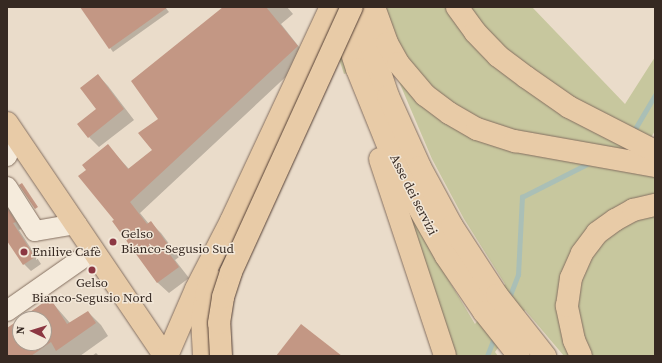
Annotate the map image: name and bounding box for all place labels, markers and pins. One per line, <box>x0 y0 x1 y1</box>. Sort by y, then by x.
place label: Gelso Bianco-Segusio Sud <box>121 227 234 258</box>
marker: Gelso Bianco-Segusio Sud <box>108 237 118 247</box>
place label: Enilive Cafè <box>32 244 101 260</box>
marker: Enilive Cafè <box>19 247 29 257</box>
marker: Gelso Bianco-Segusio Nord <box>87 265 97 275</box>
place label: Gelso Bianco-Segusio Nord <box>32 276 152 307</box>

